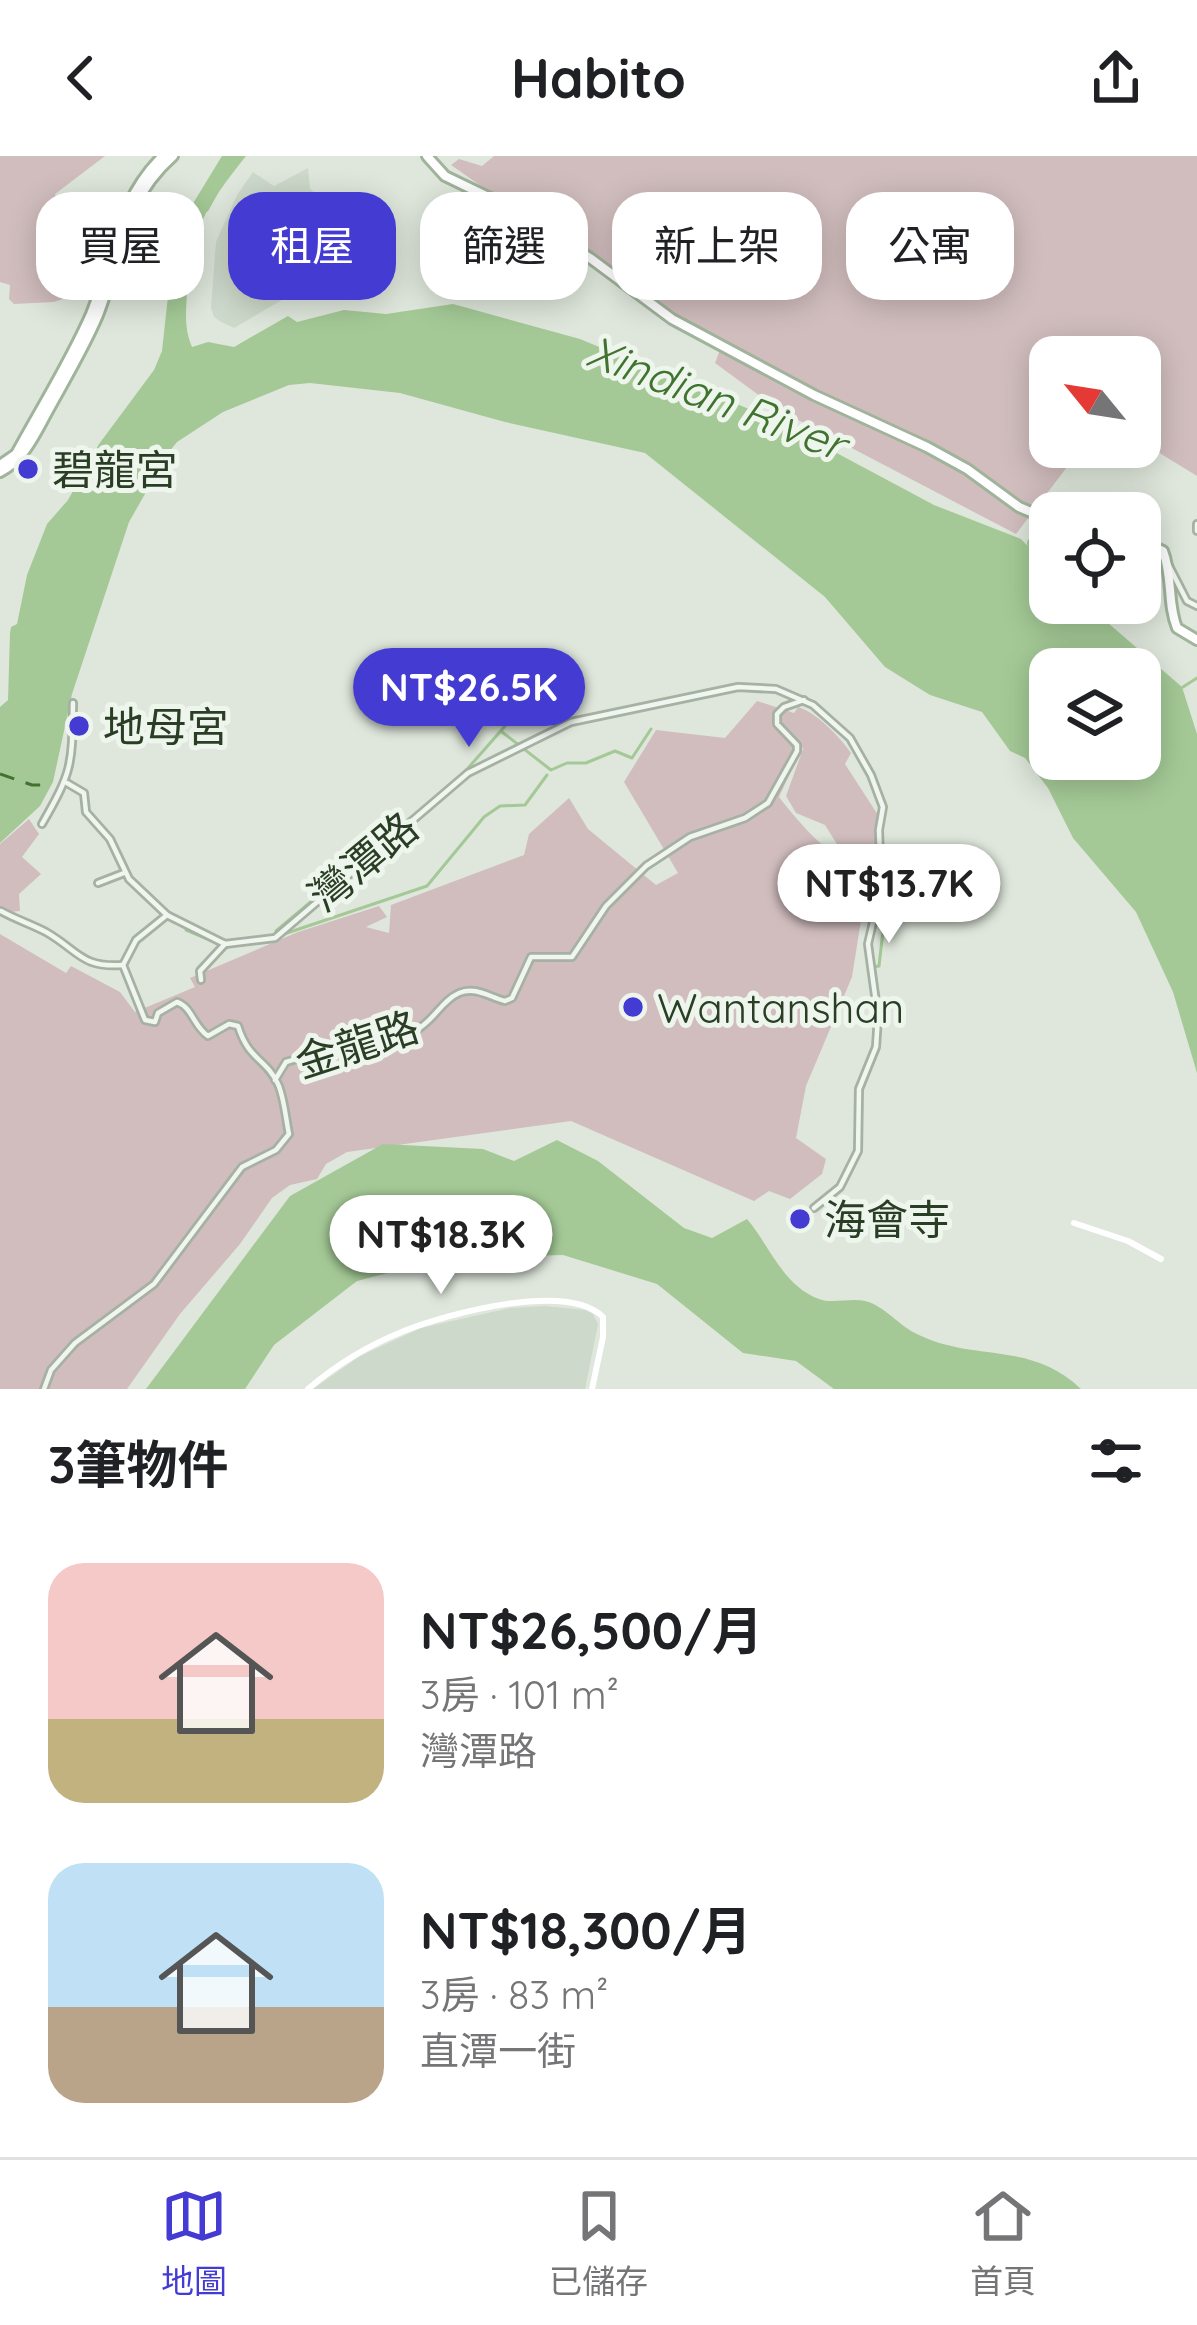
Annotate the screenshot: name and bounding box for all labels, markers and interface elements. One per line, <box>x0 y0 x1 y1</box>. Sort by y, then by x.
text: Habito <box>511 44 686 112</box>
icon: back <box>48 45 114 111</box>
icon: share <box>1083 45 1149 111</box>
chip: 買屋 <box>36 192 204 300</box>
chip: 租屋 <box>228 192 396 300</box>
chip: 篩選 <box>420 192 588 300</box>
chip: 新上架 <box>612 192 822 300</box>
chip: 公寓 <box>846 192 1014 300</box>
water label: Xindian River <box>580 322 859 474</box>
north arrow <box>1029 336 1161 468</box>
map controls <box>1029 336 1161 780</box>
place label: 碧龍宮 <box>52 443 178 496</box>
marker: 碧龍宮 <box>15 456 41 482</box>
button: locate <box>1029 492 1161 624</box>
pin: NT$26.5K <box>345 648 593 750</box>
button: layers <box>1029 648 1161 780</box>
text: NT$26.5K <box>380 662 558 711</box>
place label: 地母宮 <box>103 700 229 753</box>
marker: 地母宮 <box>66 713 92 739</box>
street label: 灣潭路 <box>298 800 428 922</box>
pin: NT$13.7K <box>765 844 1013 946</box>
text: NT$13.7K <box>804 858 974 907</box>
place label: Wantanshan <box>657 981 904 1034</box>
marker: Wantanshan <box>620 994 646 1020</box>
street label: 金龍路 <box>289 999 425 1089</box>
place label: 海會寺 <box>824 1193 950 1246</box>
pin: NT$18.3K <box>317 1195 565 1297</box>
marker: 海會寺 <box>787 1206 813 1232</box>
text: NT$18.3K <box>356 1209 526 1258</box>
icon: filters <box>1083 1428 1149 1494</box>
text: 3筆物件 <box>48 1432 228 1496</box>
text: NT$26,500/月 <box>420 1598 763 1662</box>
icon: home <box>144 1611 288 1755</box>
text: 3房 · 101 m² <box>420 1670 619 1719</box>
text: 灣潭路 <box>420 1726 537 1775</box>
text: NT$18,300/月 <box>420 1898 752 1962</box>
icon: home <box>144 1911 288 2055</box>
text: 3房 · 83 m² <box>420 1970 608 2019</box>
text: 直潭一街 <box>420 2026 576 2075</box>
tab: 地圖 <box>161 2183 227 2303</box>
tab: 已儲存 <box>549 2183 648 2303</box>
tab: 首頁 <box>970 2183 1036 2303</box>

